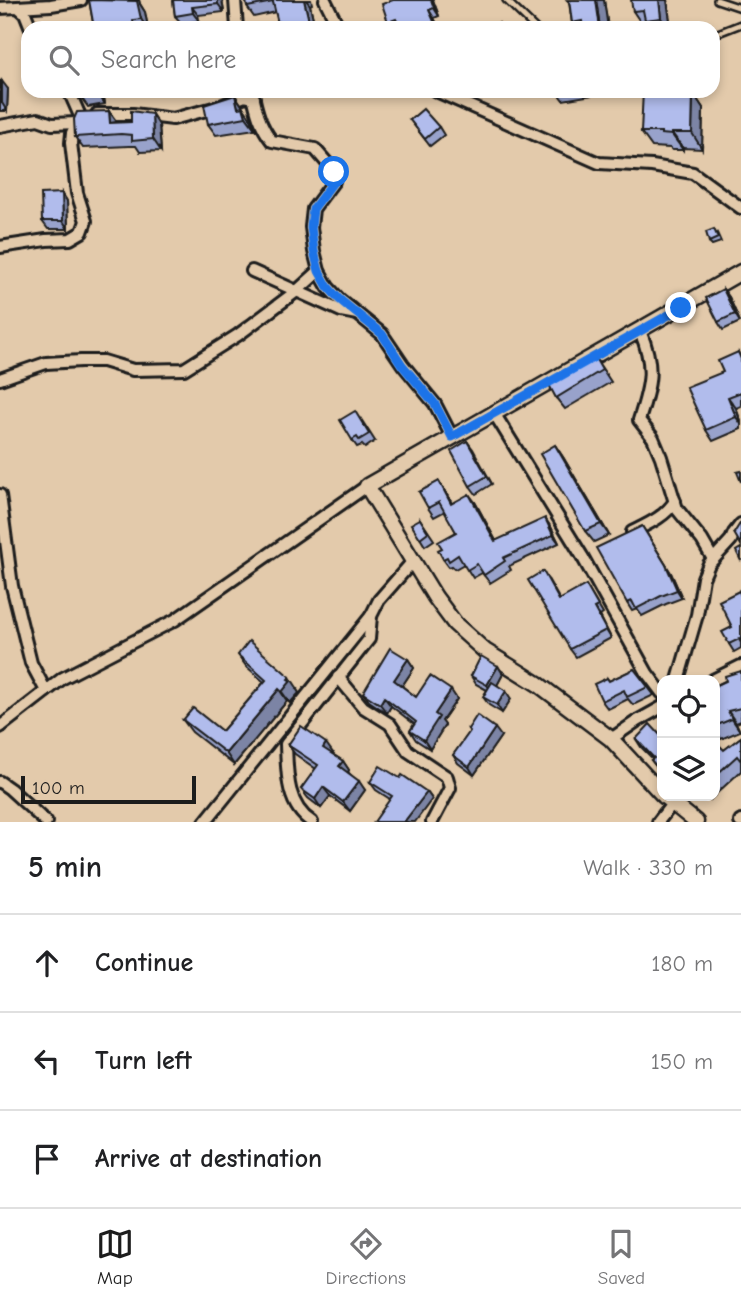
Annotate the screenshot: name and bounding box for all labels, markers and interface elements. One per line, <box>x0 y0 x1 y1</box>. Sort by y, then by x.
search box <box>21 21 720 98</box>
icon: search <box>45 41 83 79</box>
text: Search here <box>101 45 236 75</box>
route start <box>318 156 349 187</box>
route end <box>665 292 696 323</box>
map controls <box>657 675 720 801</box>
button: locate <box>657 675 720 738</box>
button: layers <box>657 738 720 801</box>
scale bar <box>21 773 196 805</box>
text: 100 m <box>32 777 85 799</box>
text: 5 min <box>28 850 102 885</box>
text: Walk · 330 m <box>583 854 713 881</box>
icon: ahead <box>28 944 66 982</box>
text: Continue <box>95 948 193 978</box>
text: 180 m <box>651 950 713 977</box>
icon: left <box>28 1042 66 1080</box>
text: Turn left <box>95 1046 192 1076</box>
text: 150 m <box>651 1048 713 1075</box>
icon: arrive <box>28 1140 66 1178</box>
text: Arrive at destination <box>95 1144 322 1174</box>
tab: Map <box>96 1225 134 1289</box>
tab: Directions <box>326 1225 406 1289</box>
tab: Saved <box>598 1225 645 1289</box>

